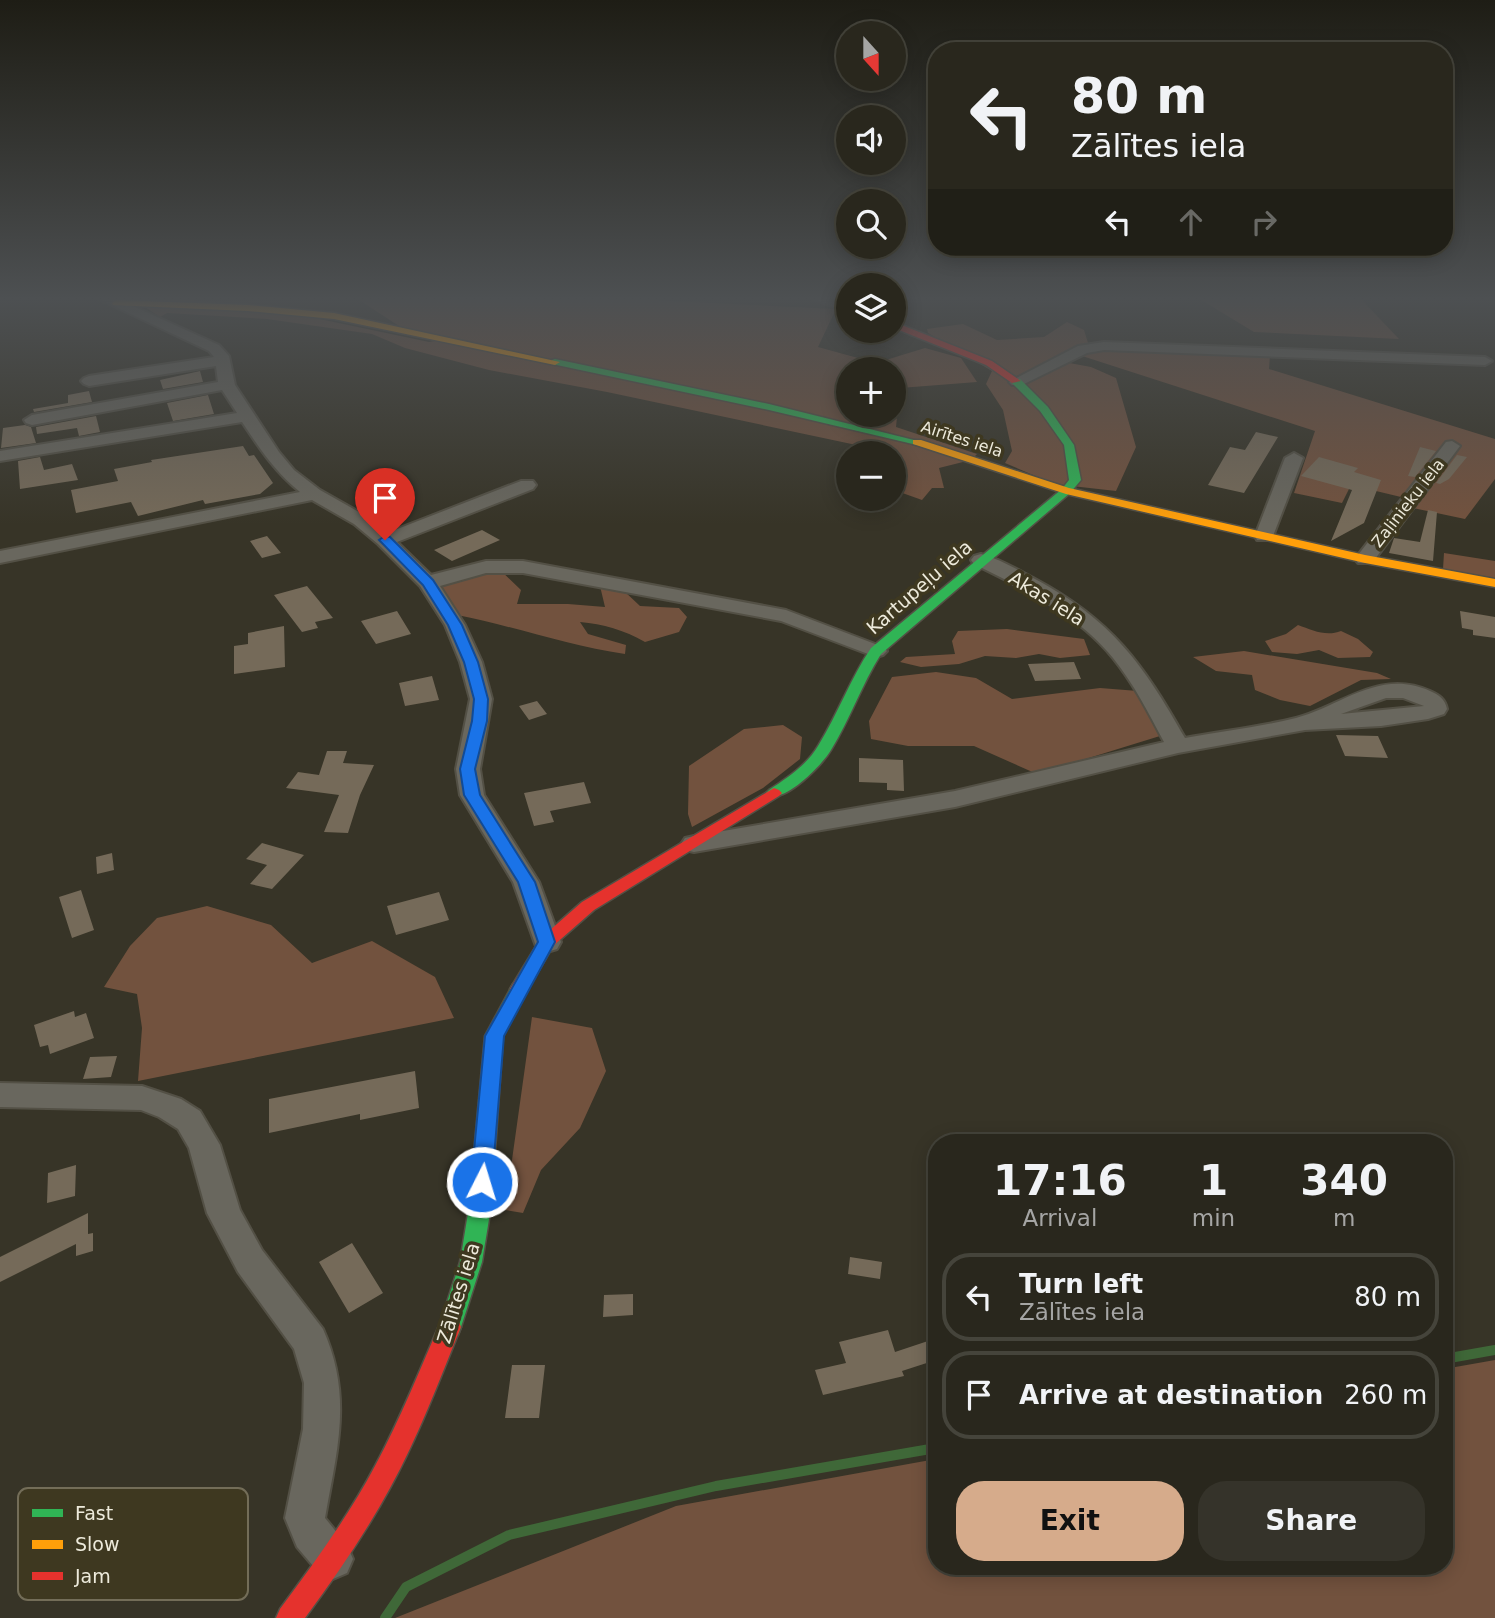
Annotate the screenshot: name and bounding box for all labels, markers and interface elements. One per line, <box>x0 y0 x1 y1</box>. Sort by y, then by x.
north arrow <box>836 21 906 91</box>
map controls <box>836 21 906 511</box>
text: 80 m <box>1071 68 1207 125</box>
icon: left <box>956 70 1047 161</box>
button: sound <box>836 105 906 175</box>
text: Zālītes iela <box>1071 127 1246 165</box>
button: search <box>836 189 906 259</box>
icon: left <box>1099 203 1137 241</box>
icon: ahead <box>1172 203 1210 241</box>
icon: right <box>1245 203 1283 241</box>
button: layers <box>836 273 906 343</box>
button: + <box>836 357 906 427</box>
street label: Airītes iela <box>919 417 1005 461</box>
button: − <box>836 441 906 511</box>
street label: Zaļinieku iela <box>1368 455 1448 551</box>
pin <box>355 468 415 540</box>
icon: arrive <box>366 479 404 517</box>
street label: Kartupeļu iela <box>862 535 977 639</box>
street label: Akas iela <box>1005 566 1089 630</box>
position arrow <box>445 1145 519 1219</box>
text: 17:16 <box>993 1156 1127 1205</box>
text: 1 <box>1199 1156 1228 1205</box>
text: 340 <box>1300 1156 1388 1205</box>
text: Arrival <box>1023 1205 1097 1231</box>
text: min <box>1192 1205 1235 1231</box>
text: m <box>1333 1205 1355 1231</box>
street label: Zālītes iela <box>432 1240 484 1346</box>
text: Turn left <box>1019 1269 1143 1299</box>
icon: left <box>960 1278 998 1316</box>
text: 80 m <box>1354 1282 1421 1312</box>
text: Zālītes iela <box>1019 1299 1145 1325</box>
icon: arrive <box>960 1376 998 1414</box>
text: Arrive at destination <box>1019 1380 1323 1410</box>
text: 260 m <box>1344 1380 1427 1410</box>
button: Exit <box>956 1481 1184 1561</box>
button: Share <box>1198 1481 1425 1561</box>
legend <box>18 1488 248 1600</box>
text: Fast <box>75 1502 113 1524</box>
text: Slow <box>75 1533 120 1555</box>
text: Jam <box>74 1565 111 1587</box>

